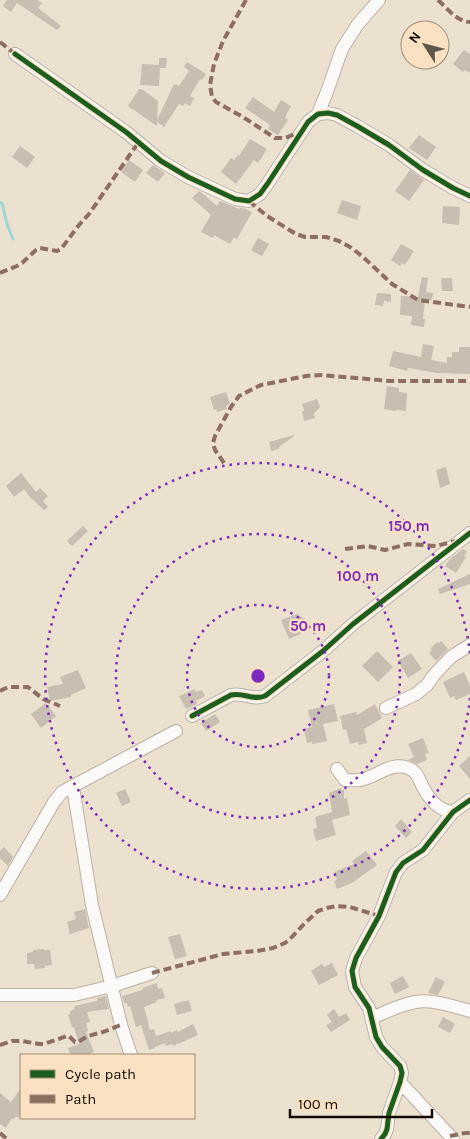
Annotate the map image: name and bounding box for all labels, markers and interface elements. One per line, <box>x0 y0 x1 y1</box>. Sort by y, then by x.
north arrow <box>400 20 450 70</box>
text: N <box>405 29 425 47</box>
text: 150 m <box>388 517 430 535</box>
text: 100 m <box>337 567 379 585</box>
text: 50 m <box>290 617 326 635</box>
centre of rings <box>249 667 267 685</box>
legend <box>20 1054 195 1119</box>
text: Cycle path <box>65 1065 136 1083</box>
scale bar <box>290 1086 432 1118</box>
text: Path <box>65 1090 96 1108</box>
text: 100 m <box>298 1095 338 1113</box>

